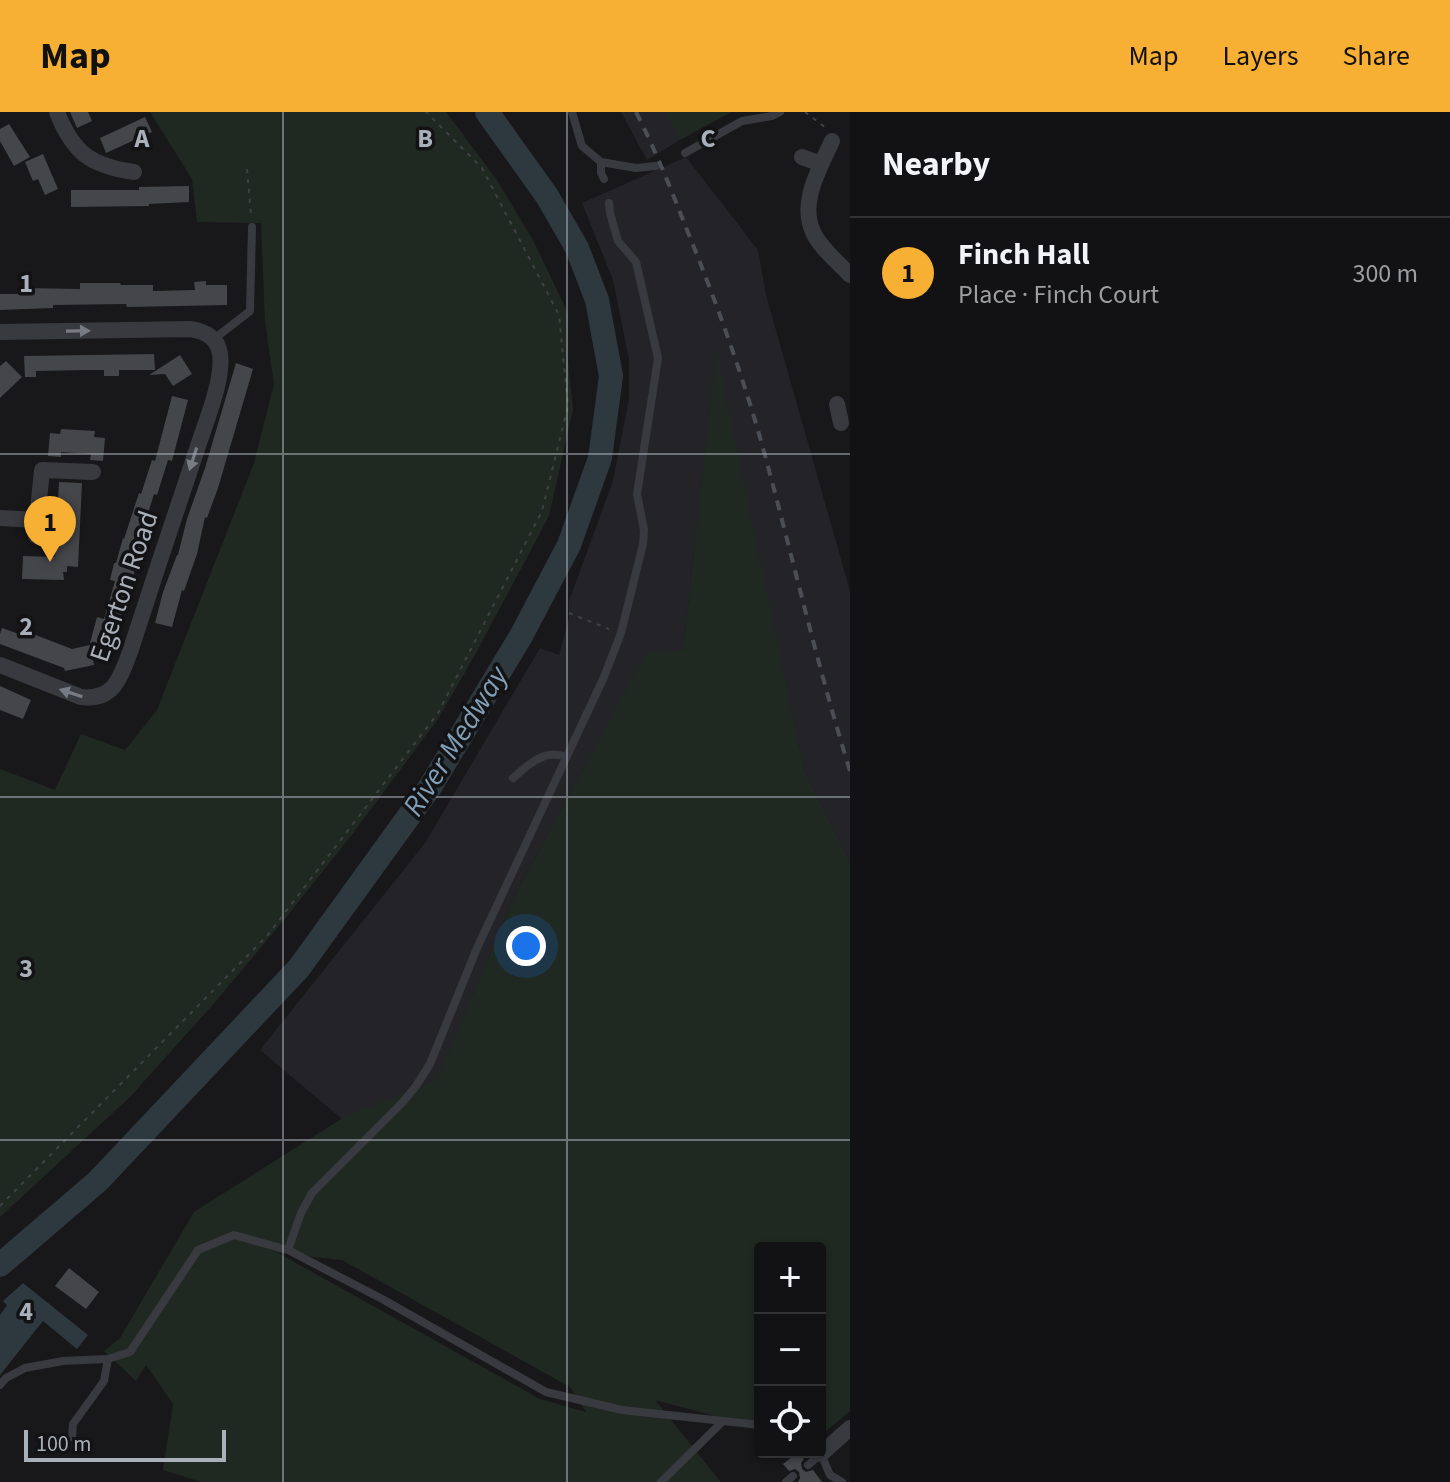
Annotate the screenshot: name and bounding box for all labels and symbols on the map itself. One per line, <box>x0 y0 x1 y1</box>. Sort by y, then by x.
text: A <box>134 120 151 157</box>
text: B <box>417 120 433 157</box>
text: C <box>700 120 716 157</box>
text: 1 <box>19 265 33 302</box>
one-way arrow <box>66 324 91 337</box>
one-way arrow <box>186 448 199 472</box>
pin: 1 <box>24 496 76 562</box>
street label: Egerton Road <box>79 505 168 667</box>
text: 2 <box>19 608 33 645</box>
water label: River Medway <box>392 656 520 825</box>
one-way arrow <box>59 686 83 699</box>
your location <box>506 926 546 966</box>
text: 3 <box>19 950 33 987</box>
text: 4 <box>19 1293 33 1330</box>
scale bar <box>24 1426 226 1462</box>

